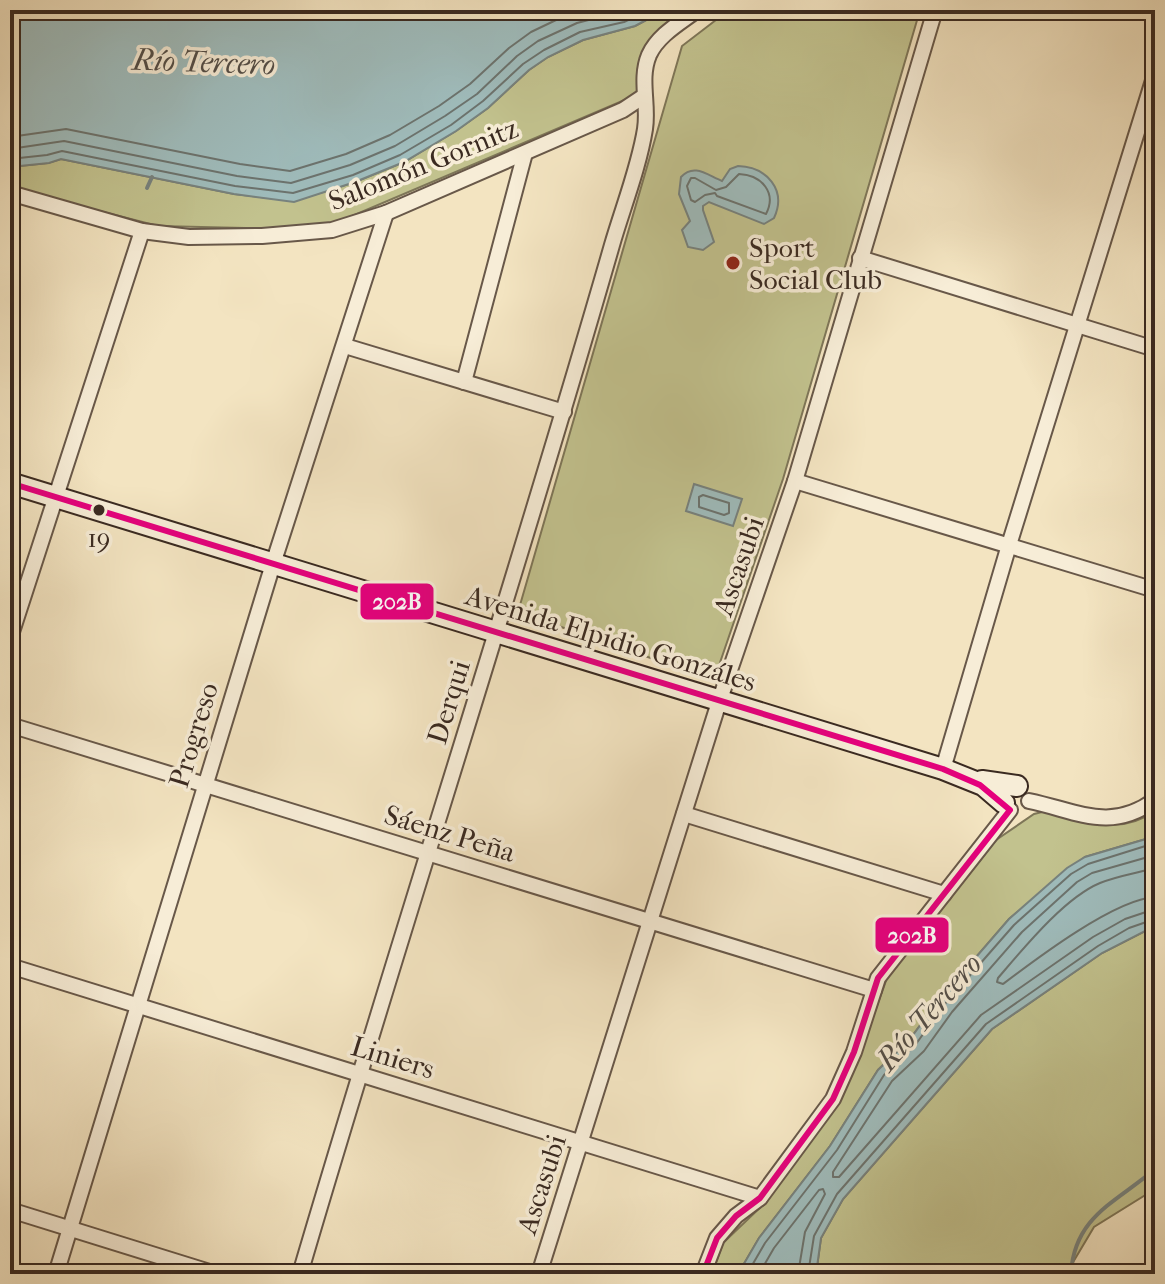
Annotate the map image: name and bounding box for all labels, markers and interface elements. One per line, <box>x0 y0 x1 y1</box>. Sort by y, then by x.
water label: Río Tercero <box>130 42 276 82</box>
street label: Salomón Gornitz <box>324 112 523 217</box>
place label: Sport Social Club <box>749 231 882 296</box>
marker: Sport Social Club <box>724 254 742 272</box>
marker: 19 <box>91 502 107 518</box>
street label: Ascasubi <box>706 512 771 621</box>
place label: 19 <box>88 523 110 554</box>
street label: Avenida Elpidio Gonzáles <box>461 578 760 698</box>
line badge: 202B <box>359 582 435 621</box>
text: 202B <box>372 589 422 615</box>
street label: Derqui <box>420 656 477 748</box>
street label: Progreso <box>162 679 225 792</box>
street label: Sáenz Peña <box>380 798 520 869</box>
line badge: 202B <box>874 916 950 954</box>
text: 202B <box>887 923 937 949</box>
water label: Río Tercero <box>868 947 989 1079</box>
street label: Liniers <box>347 1029 439 1086</box>
street label: Ascasubi <box>510 1130 573 1239</box>

